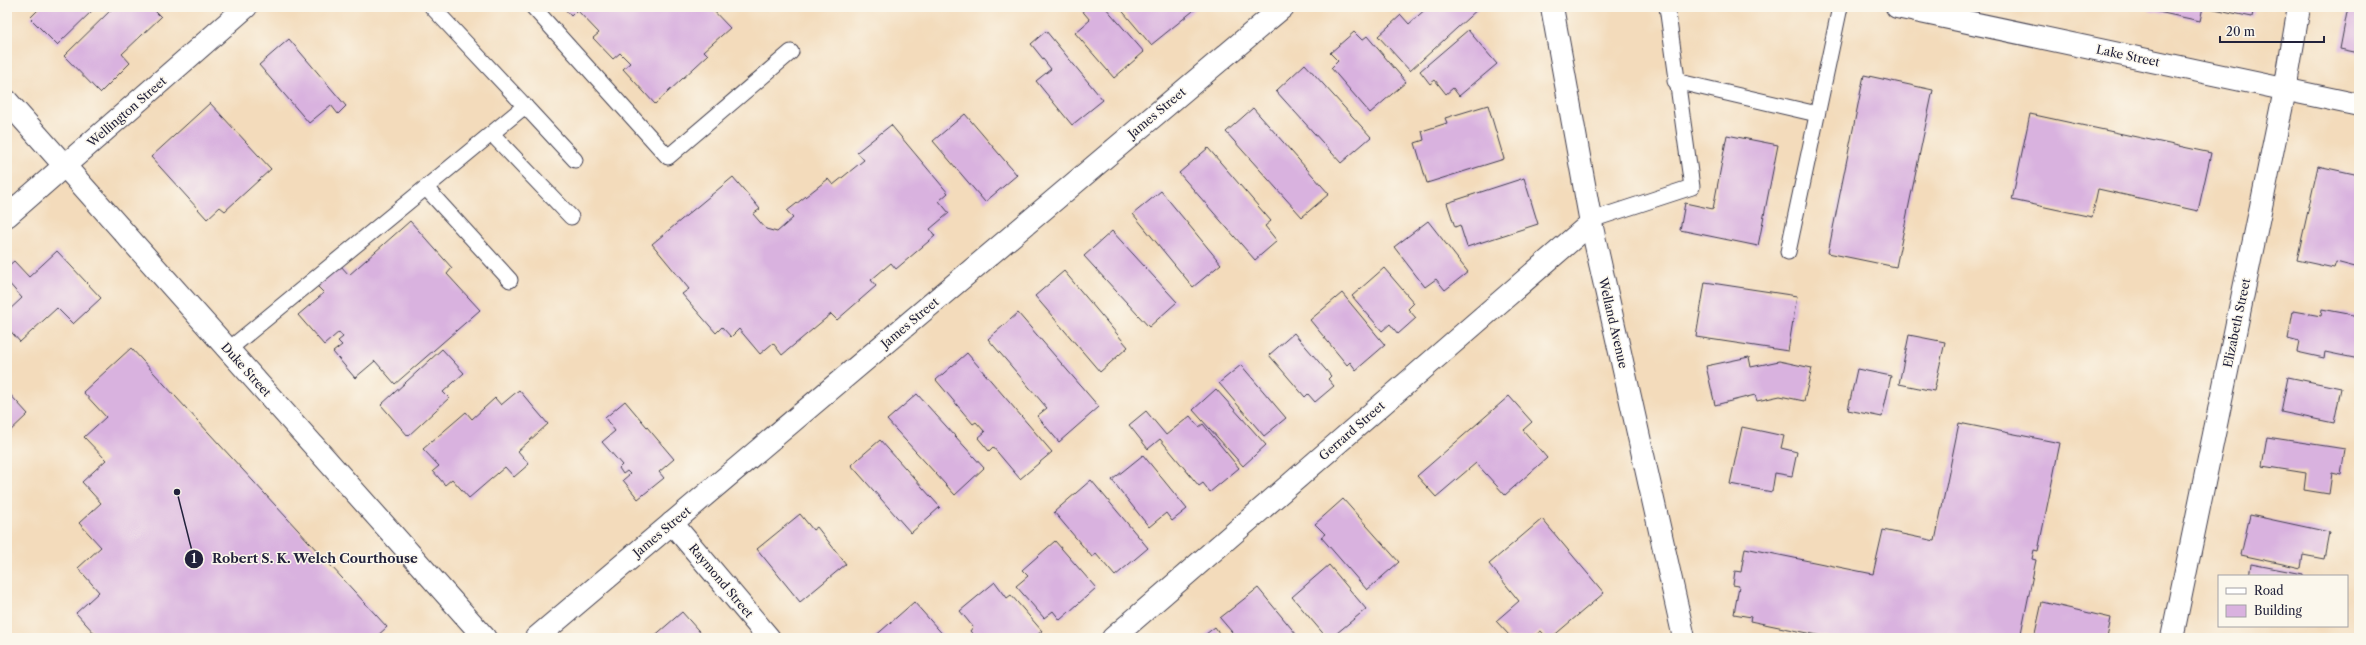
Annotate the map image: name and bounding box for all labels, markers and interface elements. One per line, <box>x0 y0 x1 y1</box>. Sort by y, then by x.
scale bar <box>2220 18 2324 44</box>
text: 20 m <box>2226 24 2255 39</box>
street label: Lake Street <box>2095 41 2162 70</box>
street label: Wellington Street <box>83 73 170 151</box>
street label: James Street <box>1123 84 1189 142</box>
street label: Welland Avenue <box>1596 275 1631 370</box>
street label: Elizabeth Street <box>2220 276 2253 369</box>
street label: James Street <box>876 294 942 352</box>
street label: Duke Street <box>218 340 275 400</box>
street label: Gerrard Street <box>1316 398 1388 463</box>
street label: James Street <box>628 503 694 561</box>
street label: Raymond Street <box>686 541 757 621</box>
callout: Robert S. K. Welch Courthouse <box>184 546 426 571</box>
text: Robert S. K. Welch Courthouse <box>212 550 418 566</box>
text: 1 <box>191 551 197 566</box>
legend <box>2218 575 2348 627</box>
text: Road <box>2254 583 2284 598</box>
text: Building <box>2254 603 2302 618</box>

